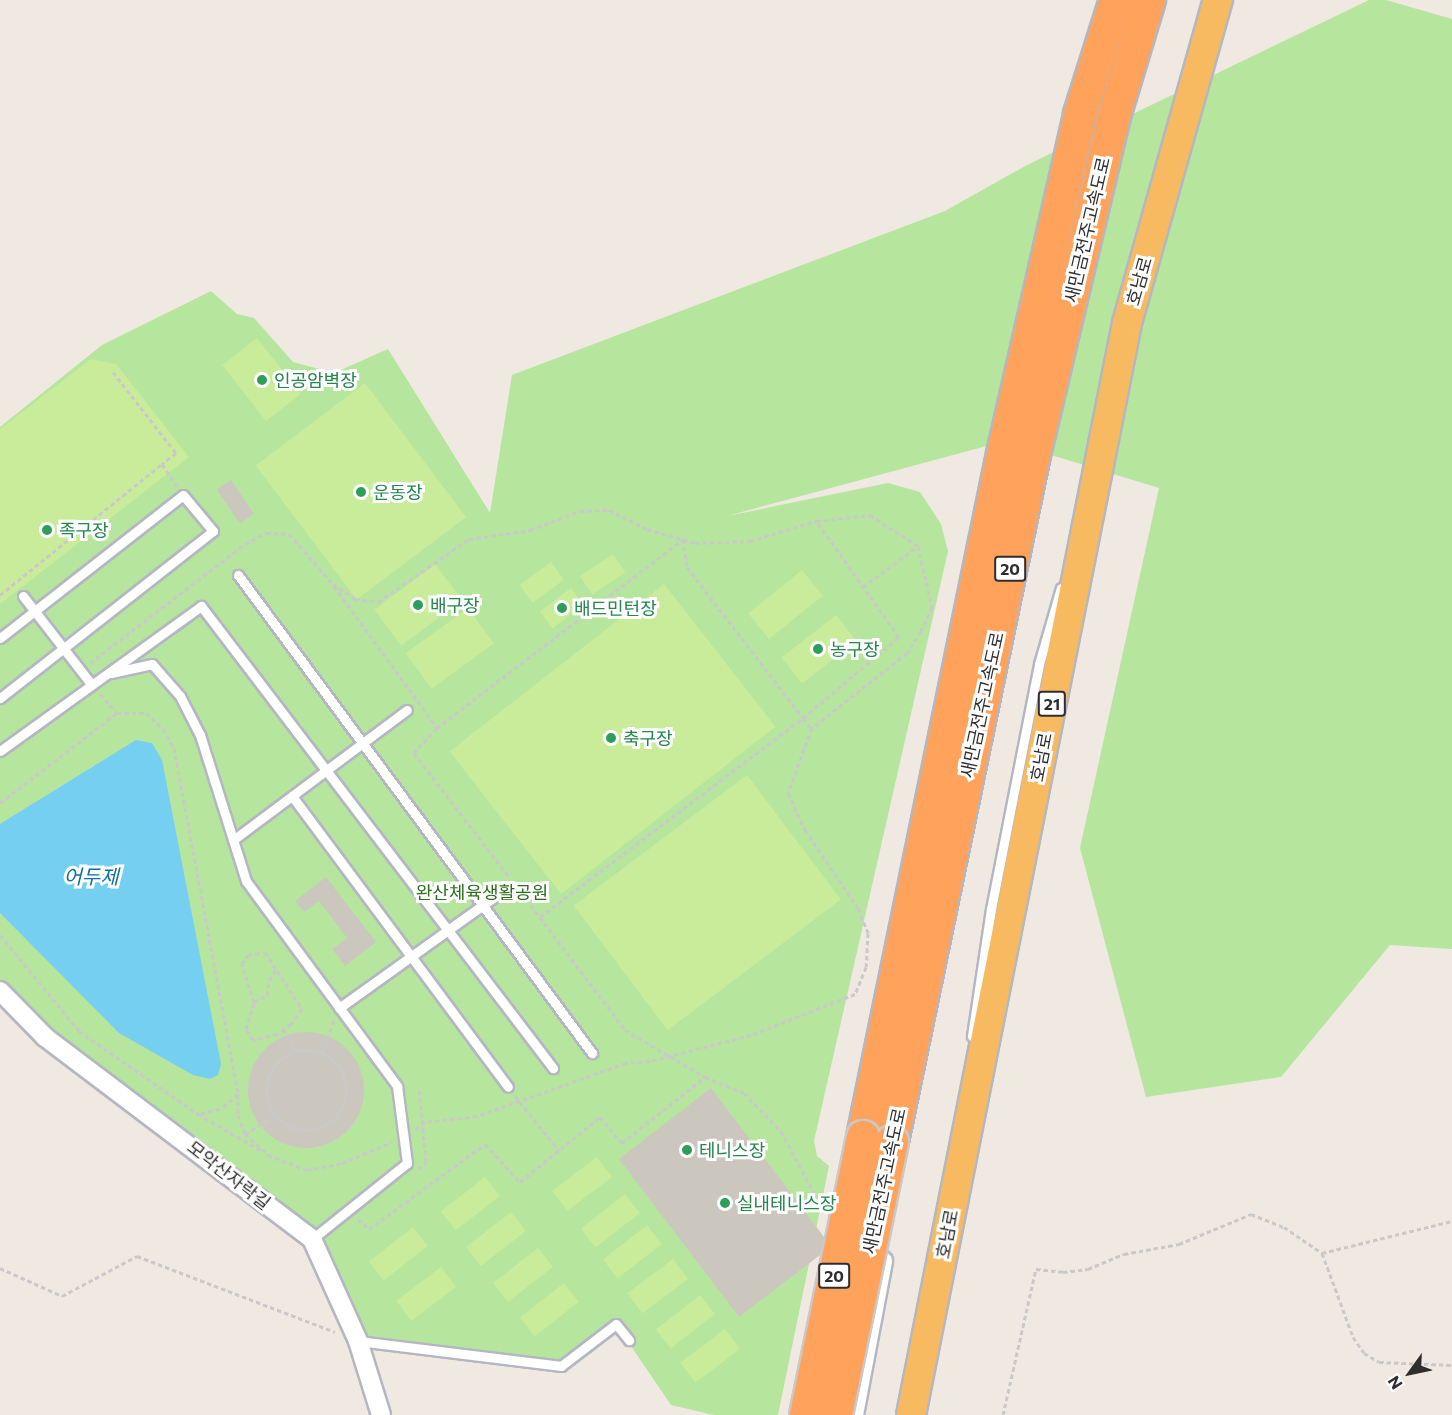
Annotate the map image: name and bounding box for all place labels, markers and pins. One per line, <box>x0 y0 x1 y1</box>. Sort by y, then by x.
place label: 인공암벽장 <box>274 369 357 391</box>
marker: 인공암벽장 <box>255 373 269 387</box>
place label: 운동장 <box>373 481 423 503</box>
marker: 운동장 <box>354 485 368 499</box>
place label: 족구장 <box>59 519 109 541</box>
marker: 족구장 <box>40 523 54 537</box>
place label: 배구장 <box>430 594 480 616</box>
place label: 배드민턴장 <box>574 597 657 619</box>
marker: 배구장 <box>411 598 425 612</box>
marker: 배드민턴장 <box>555 601 569 615</box>
place label: 농구장 <box>830 638 880 660</box>
marker: 농구장 <box>811 642 825 656</box>
place label: 축구장 <box>623 727 673 749</box>
marker: 축구장 <box>604 731 618 745</box>
place label: 테니스장 <box>699 1139 765 1161</box>
marker: 테니스장 <box>680 1143 694 1157</box>
place label: 실내테니스장 <box>737 1192 836 1214</box>
marker: 실내테니스장 <box>718 1196 732 1210</box>

